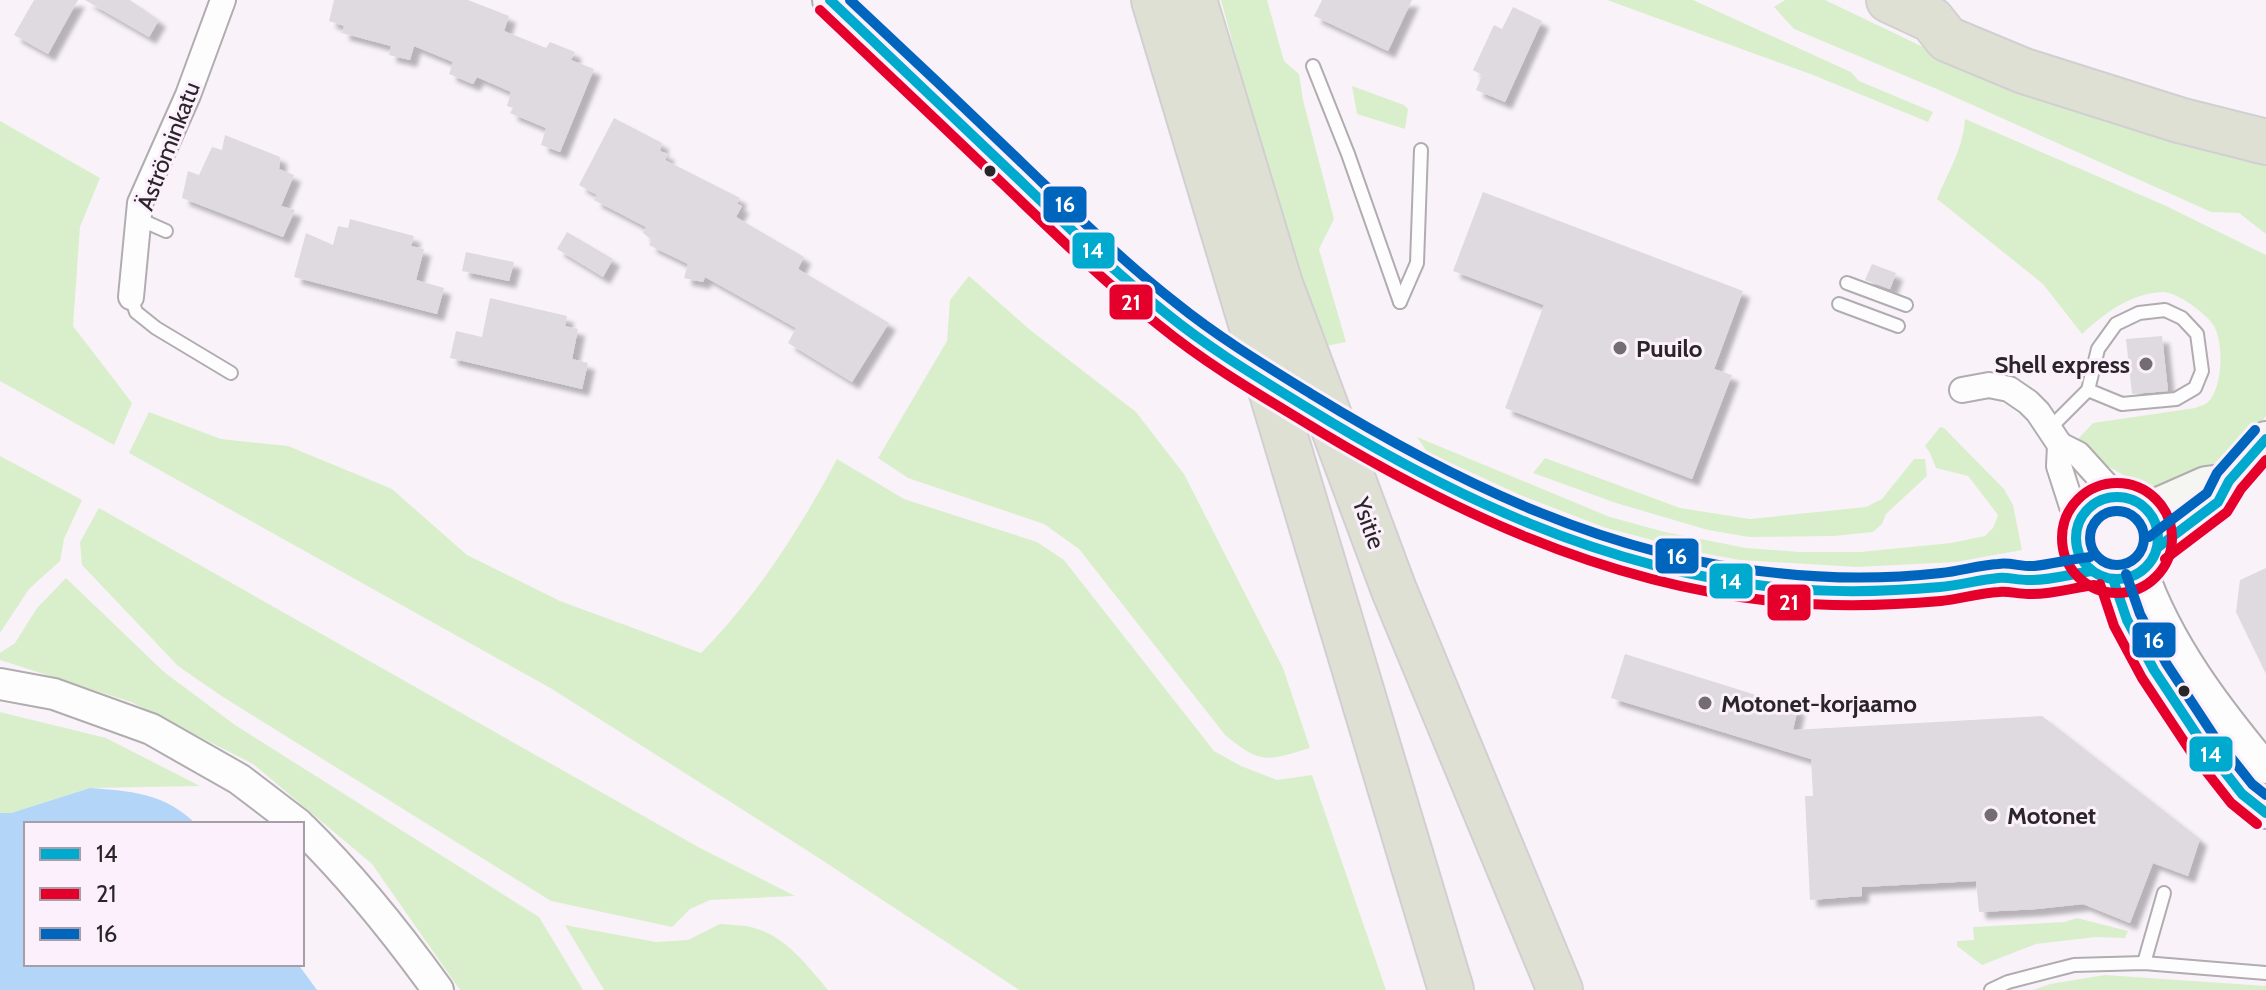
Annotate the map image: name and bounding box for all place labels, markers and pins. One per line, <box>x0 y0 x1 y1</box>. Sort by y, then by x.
unlabelled marker <box>982 163 998 179</box>
place label: Puuilo <box>1636 334 1703 363</box>
marker: Puuilo <box>1611 339 1629 357</box>
place label: Shell express <box>1994 350 2130 379</box>
marker: Shell express <box>2137 355 2155 373</box>
unlabelled marker <box>2176 683 2192 699</box>
place label: Motonet-korjaamo <box>1721 689 1917 718</box>
marker: Motonet-korjaamo <box>1696 694 1714 712</box>
place label: Motonet <box>2007 801 2096 830</box>
marker: Motonet <box>1982 806 2000 824</box>

